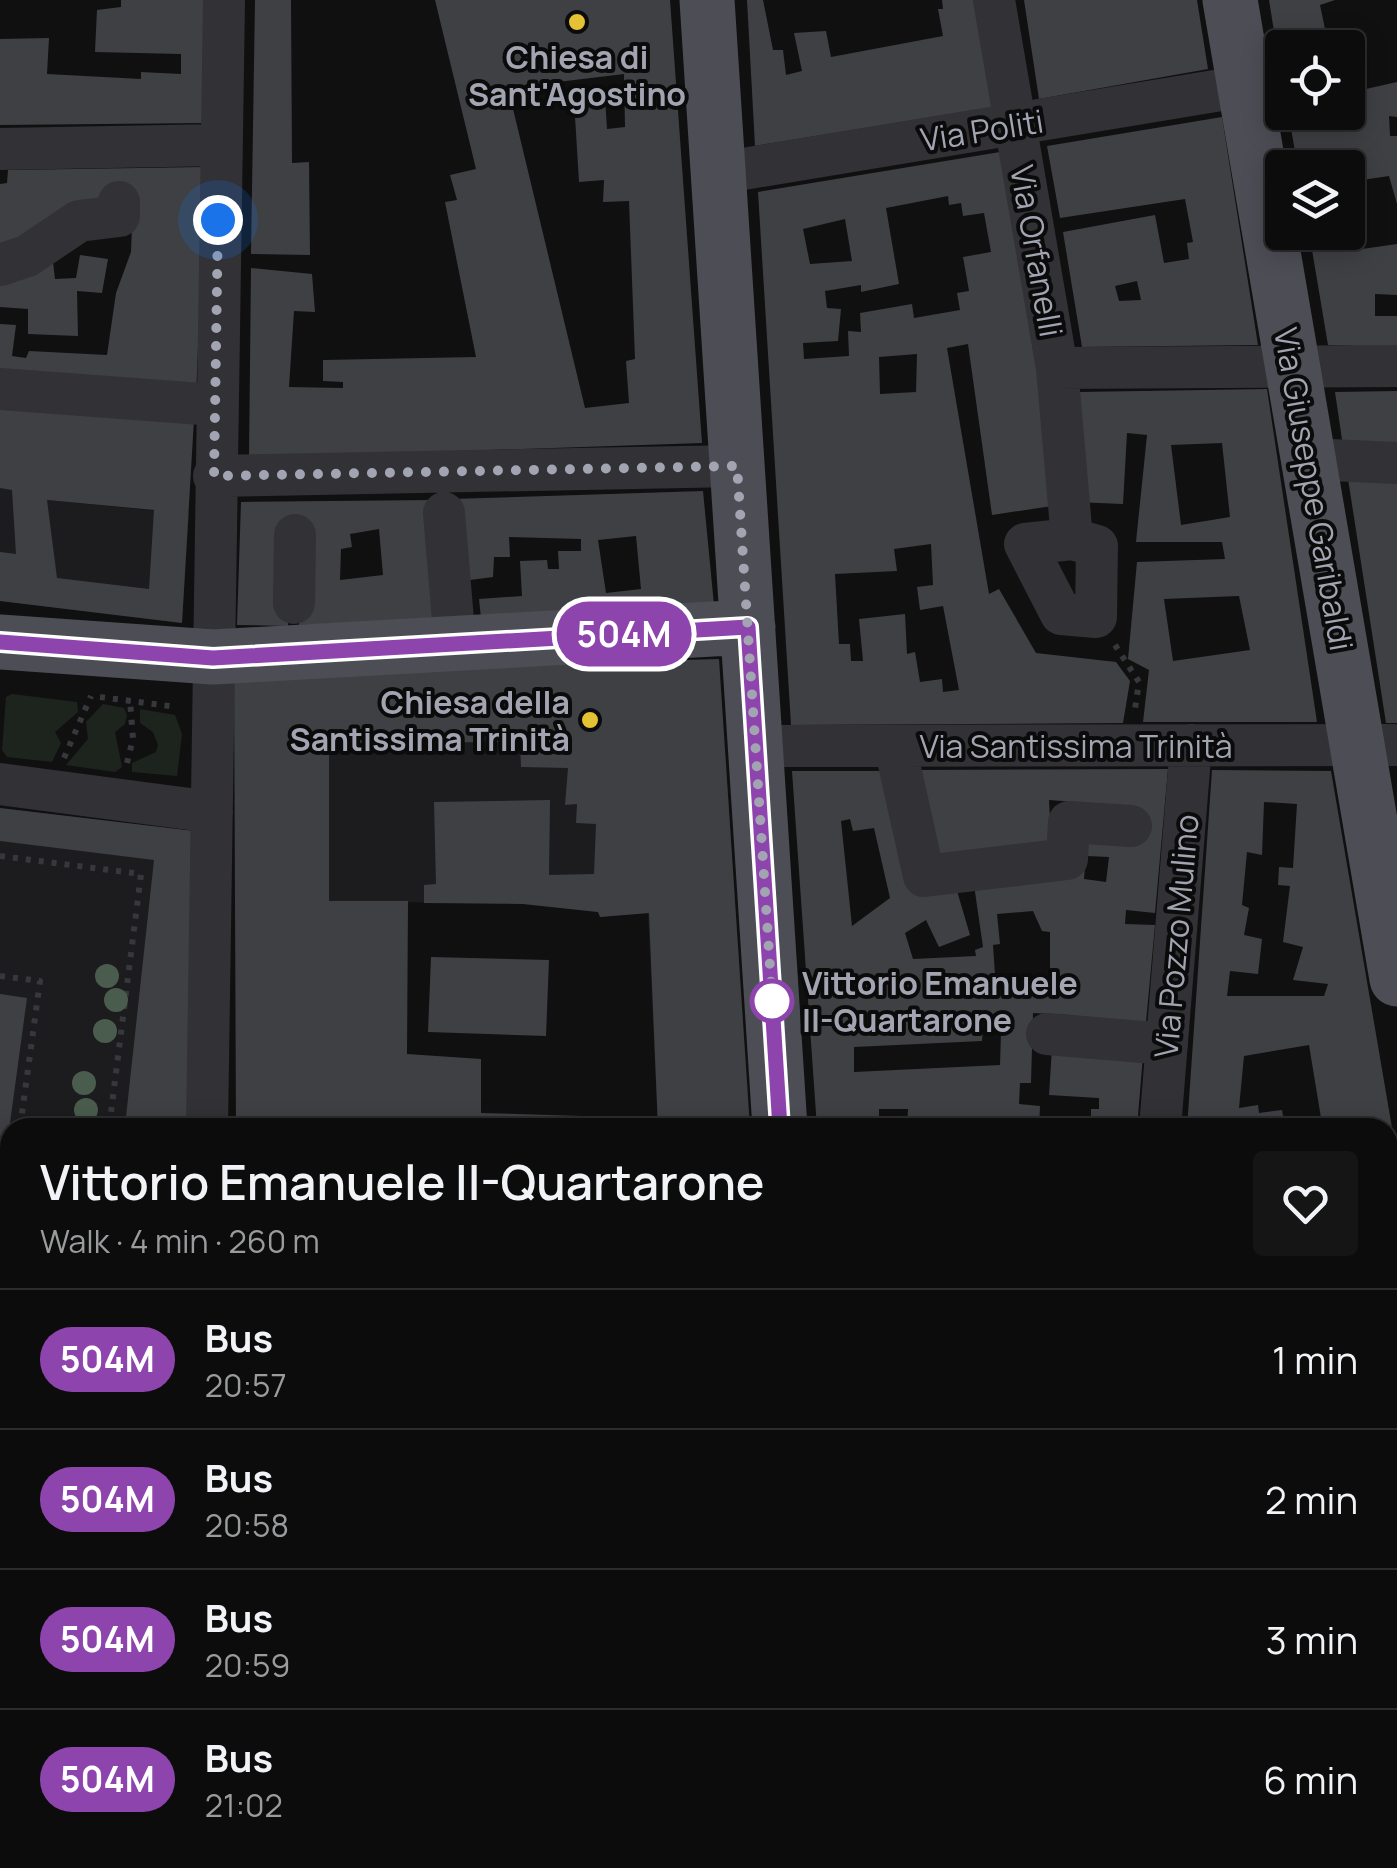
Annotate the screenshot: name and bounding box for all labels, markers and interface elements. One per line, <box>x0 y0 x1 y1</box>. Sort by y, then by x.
marker: Chiesa di Sant'Agostino <box>566 11 588 33</box>
map controls <box>1265 30 1365 250</box>
button: locate <box>1265 30 1365 130</box>
place label: Chiesa di Sant'Agostino <box>468 35 686 116</box>
street label: Via Politi <box>917 99 1047 161</box>
button: layers <box>1265 150 1365 250</box>
street label: Via Orfanelli <box>1000 162 1074 340</box>
your location <box>193 195 243 245</box>
street label: Via Giuseppe Garibaldi <box>1264 324 1364 654</box>
line badge: 504M <box>554 602 694 666</box>
text: 504M <box>577 610 671 658</box>
place label: Chiesa della Santissima Trinità <box>290 680 570 761</box>
marker: Chiesa della Santissima Trinità <box>579 709 601 731</box>
street label: Via Santissima Trinità <box>919 724 1233 768</box>
street label: Via Pozzo Mulino <box>1143 812 1209 1060</box>
place label: Vittorio Emanuele II-Quartarone <box>802 961 1078 1042</box>
marker: Vittorio Emanuele II-Quartarone <box>751 980 793 1022</box>
text: Vittorio Emanuele II-Quartarone <box>40 1149 764 1214</box>
button: heart <box>1253 1151 1358 1256</box>
text: Walk · 4 min · 260 m <box>40 1219 320 1263</box>
text: Bus <box>205 1311 273 1363</box>
text: 1 min <box>1272 1333 1358 1385</box>
text: 504M <box>60 1335 155 1383</box>
text: 20:57 <box>205 1363 287 1407</box>
text: Bus <box>205 1451 273 1503</box>
text: 2 min <box>1265 1473 1358 1525</box>
text: 504M <box>60 1475 155 1523</box>
text: 20:58 <box>205 1503 289 1547</box>
text: Bus <box>205 1591 273 1643</box>
text: 3 min <box>1266 1613 1358 1665</box>
text: 504M <box>60 1615 155 1663</box>
text: 20:59 <box>205 1643 290 1687</box>
text: Bus <box>205 1731 273 1783</box>
text: 6 min <box>1263 1753 1358 1805</box>
text: 504M <box>60 1755 155 1803</box>
text: 21:02 <box>205 1783 283 1827</box>

